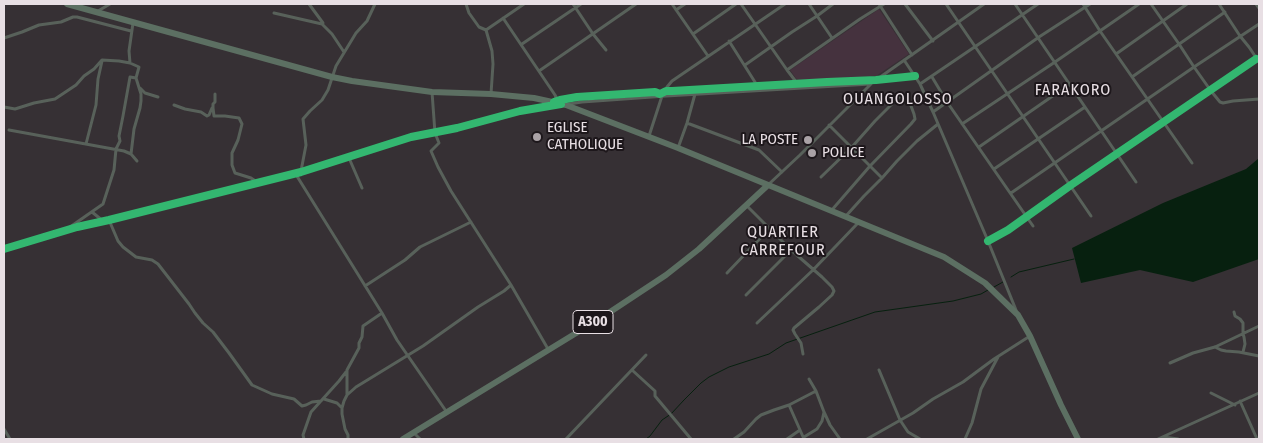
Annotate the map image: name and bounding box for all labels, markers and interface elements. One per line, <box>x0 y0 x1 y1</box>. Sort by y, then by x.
district label: FARAKORO <box>1034 81 1112 101</box>
district label: OUANGOLOSSO <box>842 90 954 110</box>
place label: EGLISE CATHOLIQUE <box>547 119 623 154</box>
marker: EGLISE CATHOLIQUE <box>531 131 543 143</box>
place label: LA POSTE <box>742 131 798 149</box>
marker: LA POSTE <box>802 134 814 146</box>
place label: POLICE <box>822 144 864 162</box>
marker: POLICE <box>806 147 818 159</box>
district label: QUARTIER CARREFOUR <box>739 223 827 261</box>
road number: A300 <box>573 311 613 334</box>

